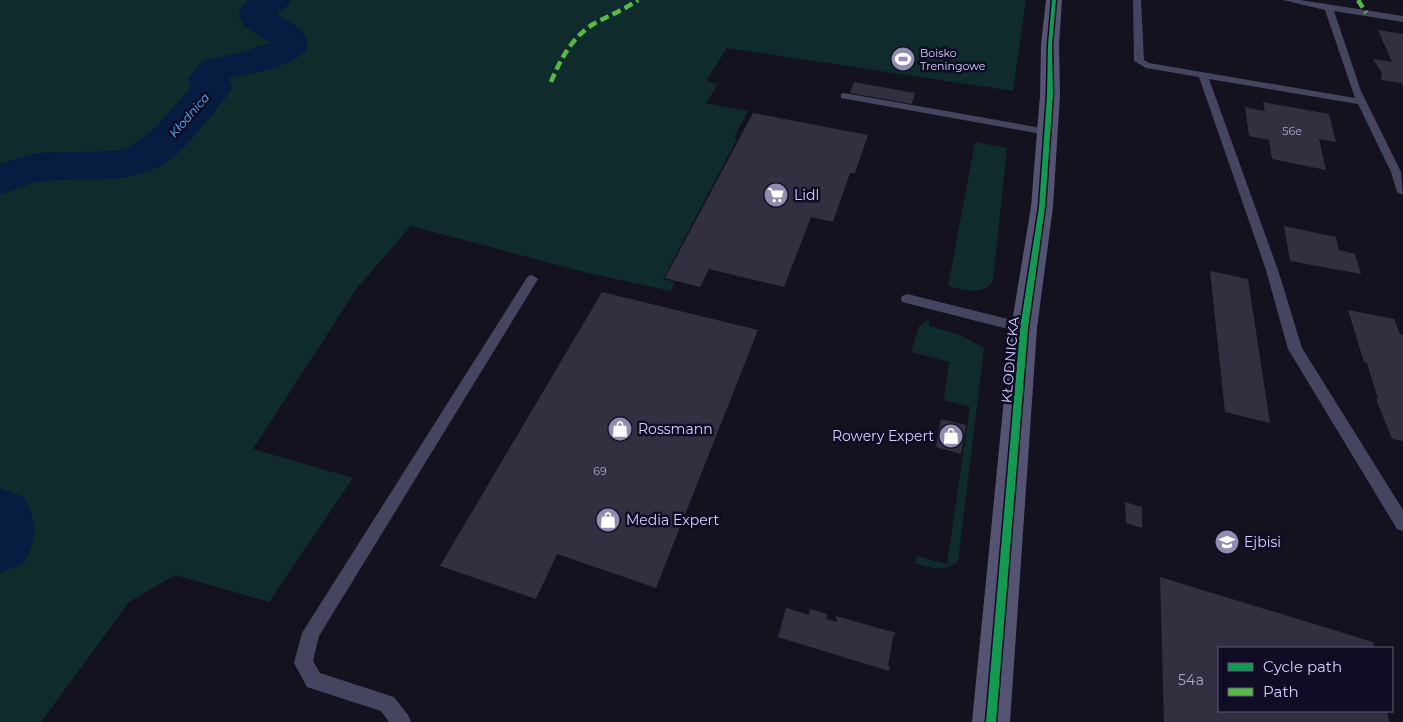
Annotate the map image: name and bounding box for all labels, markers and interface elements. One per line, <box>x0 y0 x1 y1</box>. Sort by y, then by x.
sports icon: Boisko Treningowe <box>890 46 916 72</box>
place label: Boisko Treningowe <box>920 46 986 73</box>
water label: Kłodnica <box>166 90 212 140</box>
house number: 56e <box>1282 124 1302 138</box>
supermarket icon: Lidl <box>763 182 789 208</box>
place label: Lidl <box>794 186 819 204</box>
street label: KŁODNICKA <box>997 315 1023 404</box>
shop icon: Rossmann <box>607 416 633 442</box>
place label: Rossmann <box>638 420 713 438</box>
shop icon: Rowery Expert <box>938 423 964 449</box>
place label: Rowery Expert <box>832 427 934 445</box>
house number: 69 <box>593 464 607 478</box>
shop icon: Media Expert <box>595 507 621 533</box>
place label: Media Expert <box>626 511 719 529</box>
school or university icon: Ejbisi <box>1214 529 1240 555</box>
place label: Ejbisi <box>1244 533 1281 551</box>
legend <box>1218 647 1393 712</box>
text: Cycle path <box>1263 657 1342 676</box>
house number: 54a <box>1178 671 1204 689</box>
text: Path <box>1263 682 1299 701</box>

